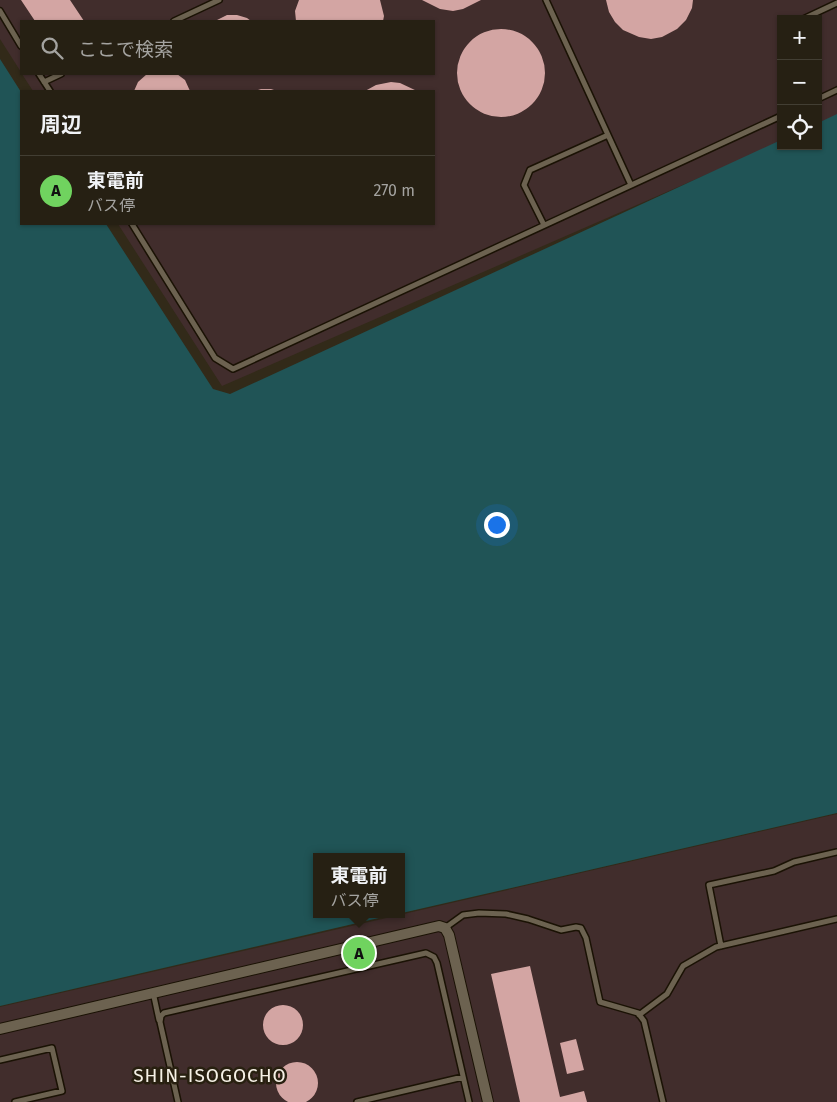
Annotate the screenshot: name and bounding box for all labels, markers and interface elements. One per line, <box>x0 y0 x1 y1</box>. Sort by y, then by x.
map controls <box>777 15 822 150</box>
button: + <box>777 15 822 60</box>
search box <box>20 20 435 75</box>
icon: search <box>38 34 66 62</box>
text: ここで検索 <box>78 38 173 61</box>
button: − <box>777 60 822 105</box>
button: locate <box>777 105 822 150</box>
text: 周辺 <box>40 112 82 138</box>
text: 東電前 <box>87 169 144 192</box>
text: A <box>51 181 61 200</box>
text: 270 m <box>373 181 415 200</box>
text: バス停 <box>87 196 135 215</box>
your location <box>484 512 510 538</box>
popup <box>313 853 405 918</box>
text: 東電前 <box>330 864 388 887</box>
text: バス停 <box>330 891 379 910</box>
pin: A <box>343 934 375 972</box>
district label: SHIN-ISOGOCHO <box>133 1064 287 1087</box>

